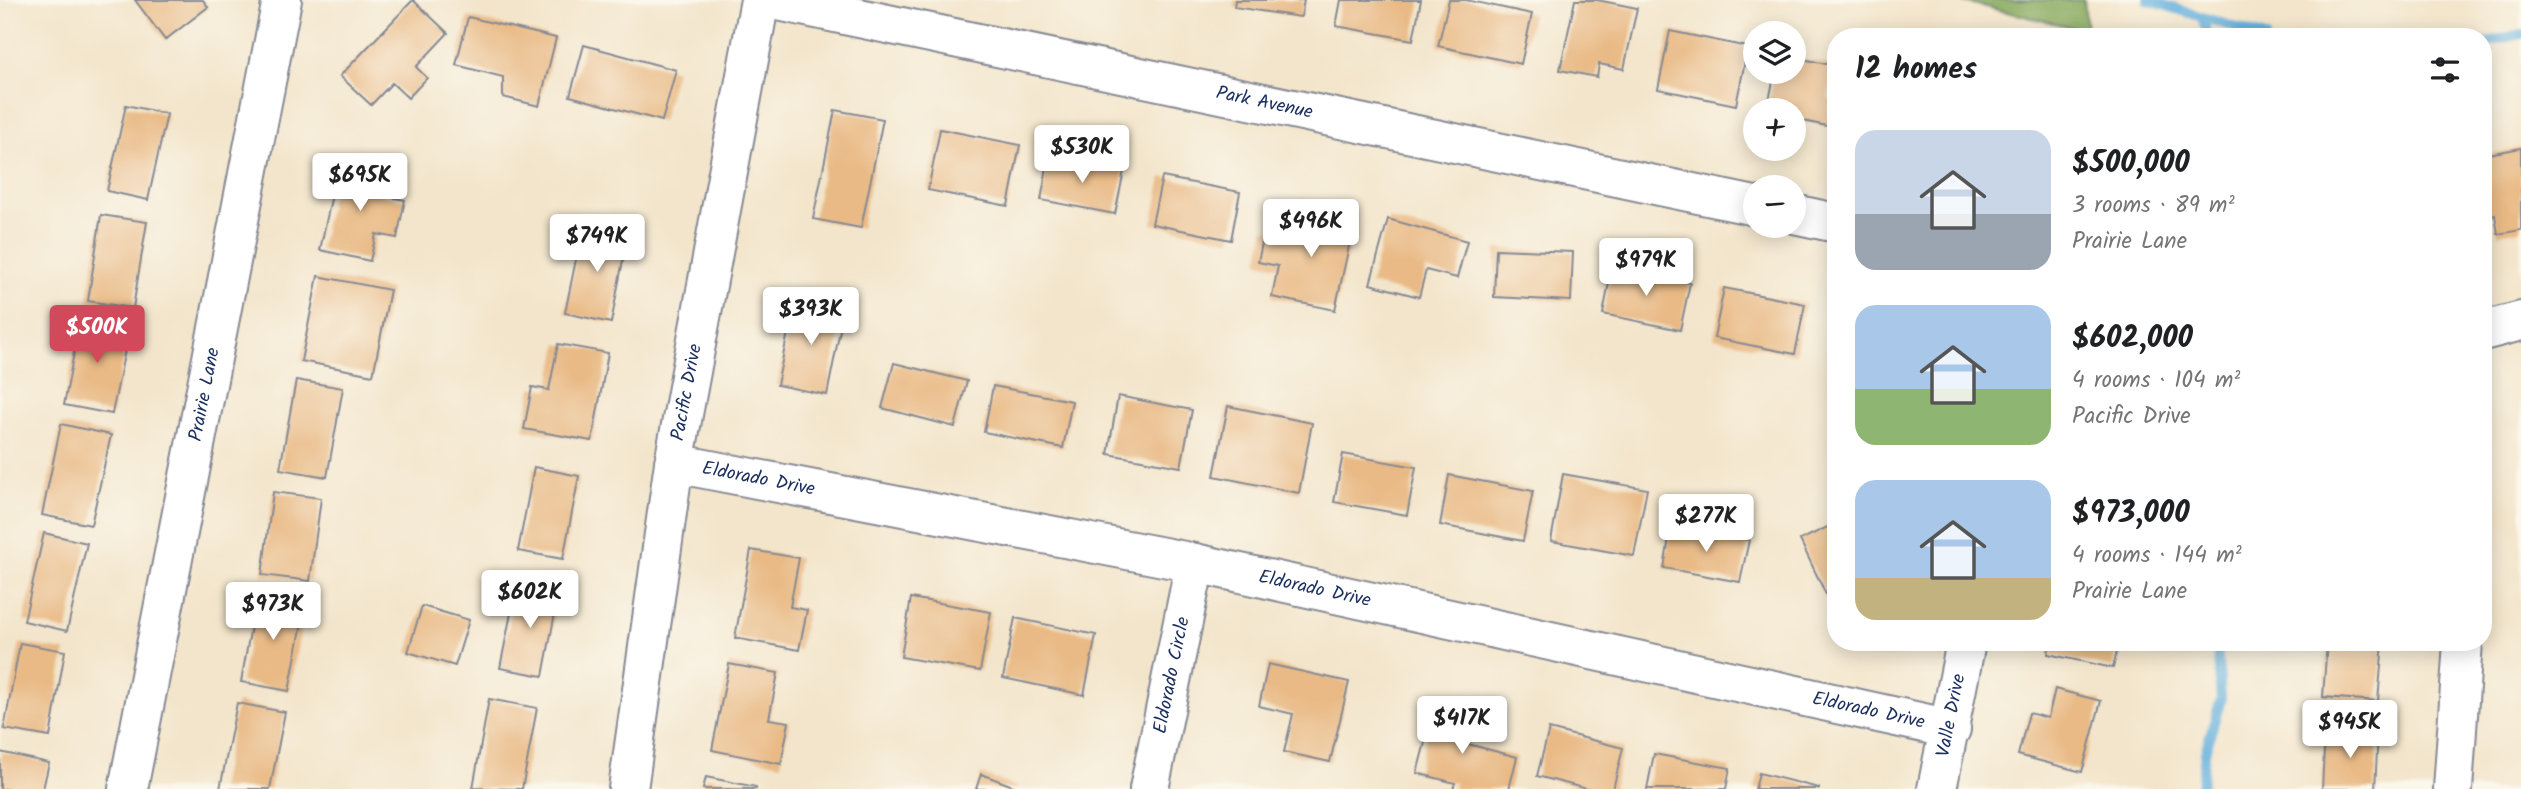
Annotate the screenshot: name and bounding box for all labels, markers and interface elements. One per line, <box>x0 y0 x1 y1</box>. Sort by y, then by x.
map controls <box>1743 21 1806 238</box>
button: layers <box>1743 21 1806 84</box>
text: 12 homes <box>1855 46 1977 94</box>
icon: filters <box>2426 51 2464 89</box>
street label: Park Avenue <box>1213 78 1316 128</box>
button: + <box>1743 98 1806 161</box>
pin: $530K <box>1033 125 1131 185</box>
text: $530K <box>1050 130 1114 166</box>
text: $500,000 <box>2072 140 2190 188</box>
pin: $695K <box>311 154 409 213</box>
text: $695K <box>328 158 392 194</box>
icon: home <box>1911 158 1995 242</box>
button: − <box>1743 175 1806 238</box>
text: 3 rooms · 89 m² <box>2072 188 2235 224</box>
pin: $496K <box>1262 200 1360 259</box>
text: $496K <box>1279 204 1343 240</box>
pin: $749K <box>548 215 646 274</box>
text: $749K <box>566 219 628 255</box>
text: Prairie Lane <box>2072 224 2187 260</box>
pin: $979K <box>1597 238 1695 298</box>
text: $979K <box>1615 243 1677 279</box>
pin: $393K <box>762 288 860 347</box>
text: $393K <box>779 292 843 328</box>
pin: $500K <box>48 306 146 365</box>
text: $500K <box>66 310 128 346</box>
text: $602,000 <box>2072 315 2193 363</box>
icon: home <box>1911 333 1995 417</box>
street label: Pacific Drive <box>663 341 711 443</box>
street label: Prairie Lane <box>181 344 229 444</box>
text: 4 rooms · 104 m² <box>2072 363 2240 399</box>
text: Pacific Drive <box>2072 399 2191 435</box>
street label: Eldorado Drive <box>699 454 818 505</box>
text: $973,000 <box>2072 490 2190 538</box>
pin: $277K <box>1657 494 1755 554</box>
text: $277K <box>1675 499 1737 535</box>
icon: home <box>1911 508 1995 592</box>
text: 4 rooms · 144 m² <box>2072 538 2242 574</box>
street label: Eldorado Drive <box>1256 562 1374 616</box>
pin: $602K <box>481 570 579 630</box>
text: Prairie Lane <box>2072 574 2187 610</box>
text: $602K <box>497 575 563 611</box>
pin: $973K <box>224 582 322 642</box>
text: $973K <box>242 587 304 623</box>
street label: Eldorado Circle <box>1146 614 1199 736</box>
street label: Valle Drive <box>1929 671 1974 760</box>
street label: Eldorado Drive <box>1809 684 1928 738</box>
pin: $417K <box>1413 696 1511 756</box>
pin: $945K <box>2301 700 2399 760</box>
text: $417K <box>1433 701 1491 737</box>
text: $945K <box>2318 705 2382 741</box>

